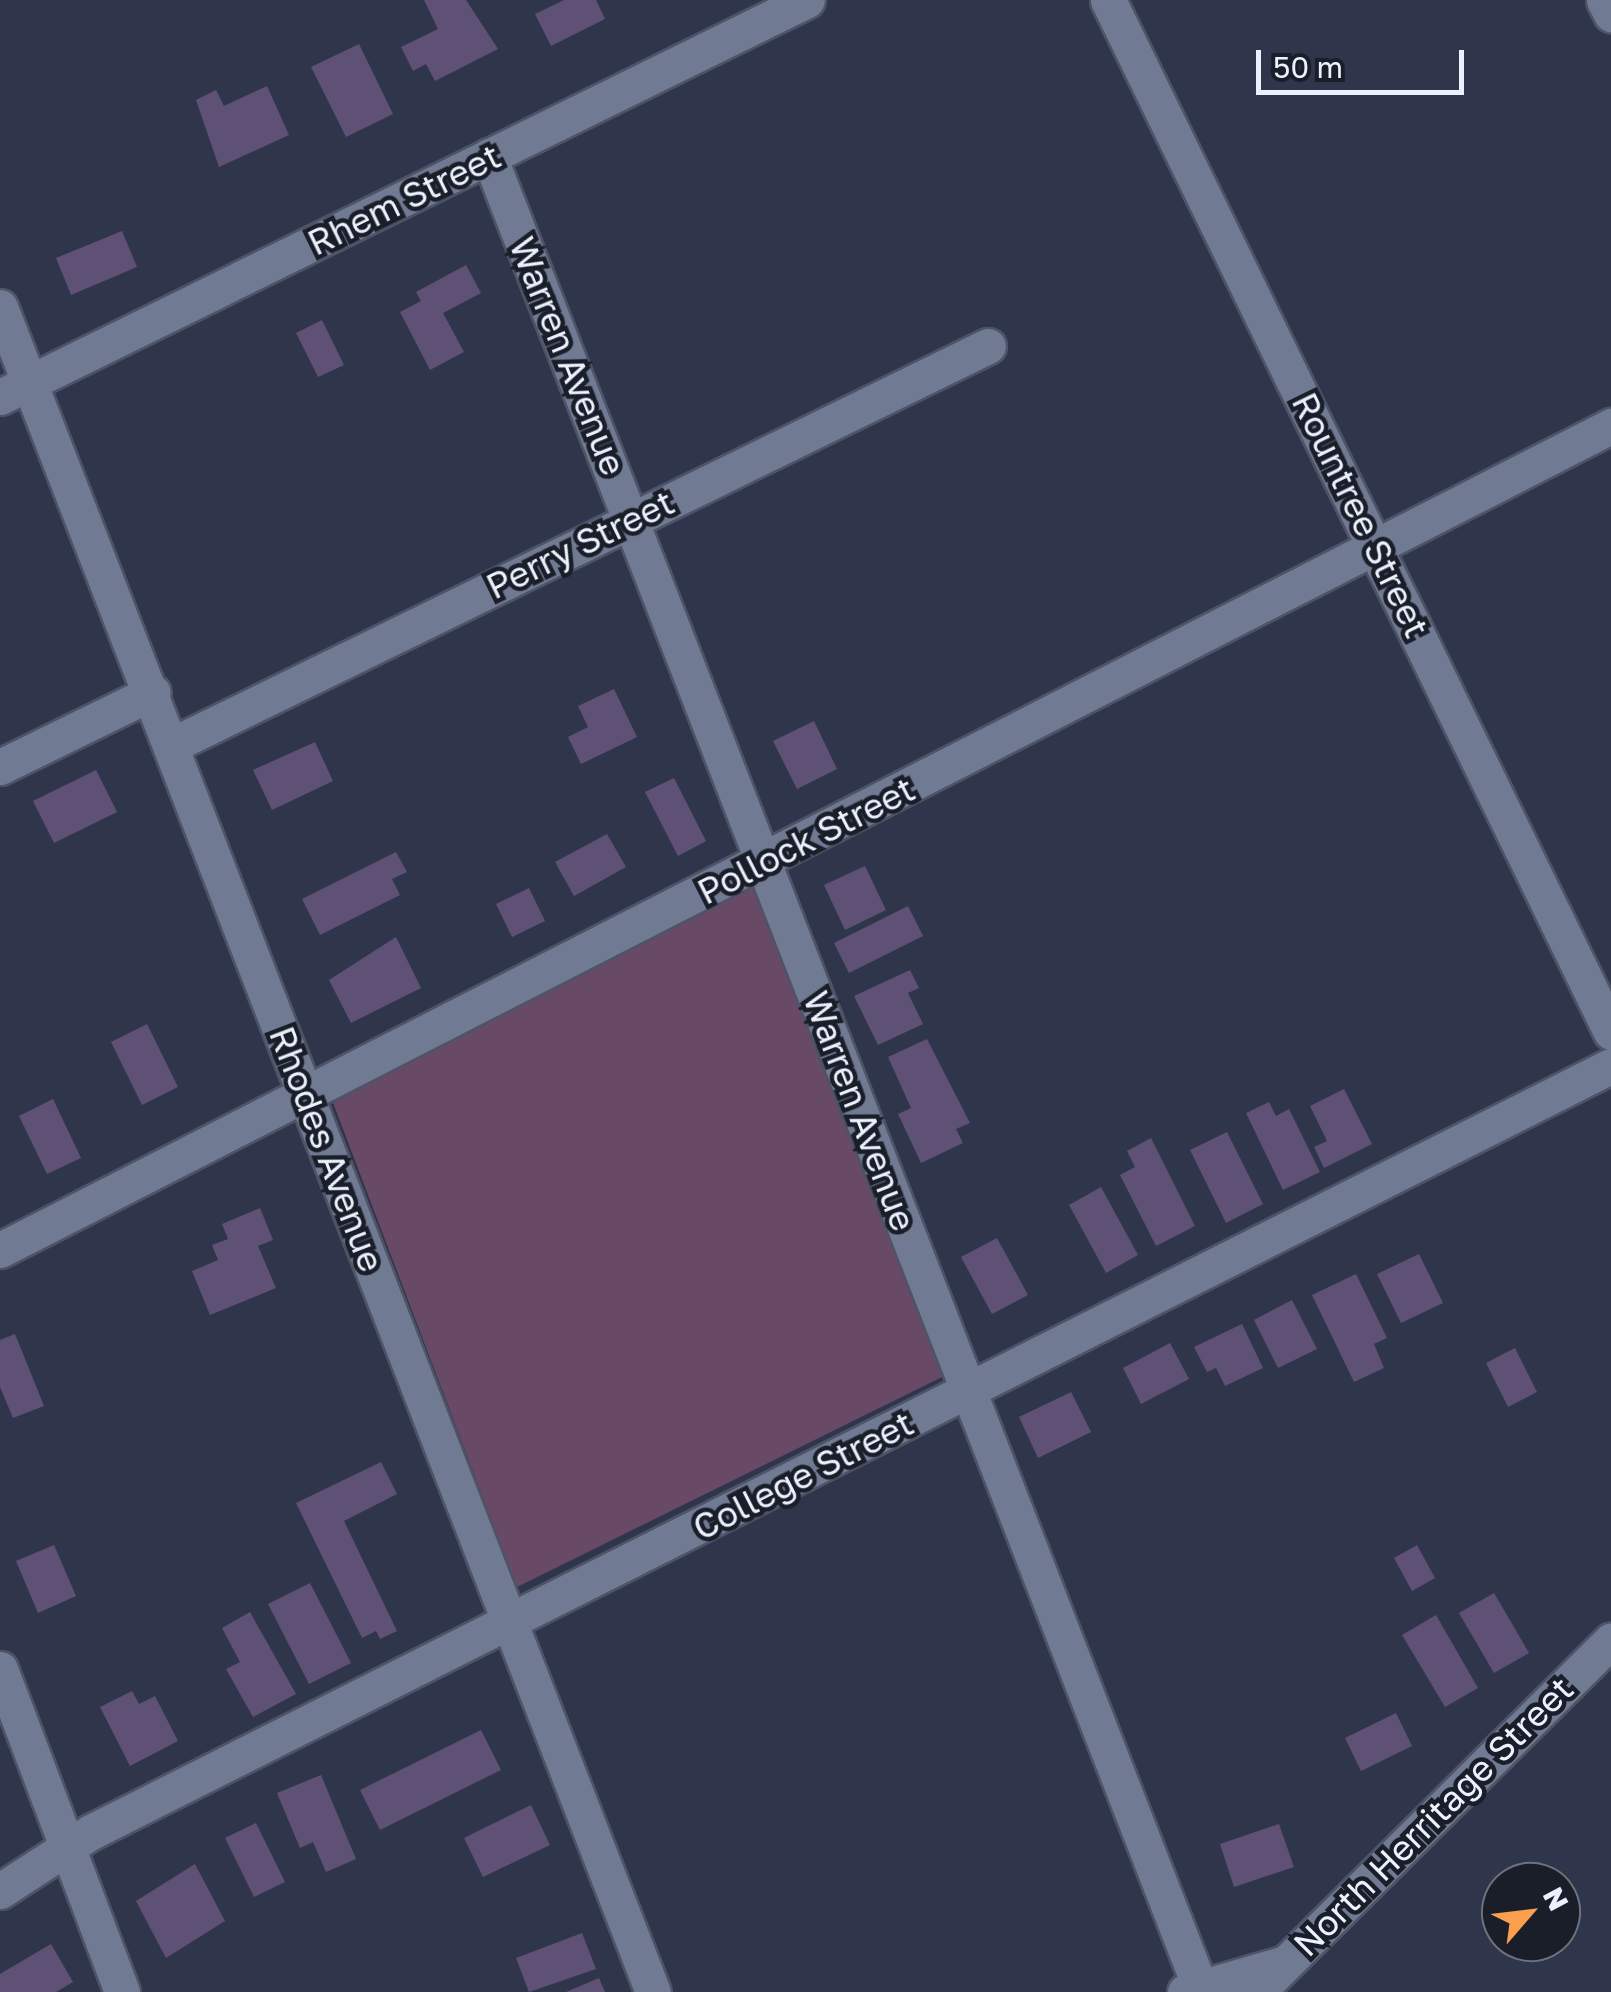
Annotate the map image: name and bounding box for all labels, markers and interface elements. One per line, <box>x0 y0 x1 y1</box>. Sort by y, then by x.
scale bar <box>1261 30 1468 92</box>
text: 50 m <box>1273 49 1343 85</box>
street label: Rhem Street <box>301 134 507 264</box>
street label: Warren Avenue <box>501 231 635 481</box>
street label: Rountree Street <box>1284 386 1438 644</box>
street label: Perry Street <box>479 481 681 607</box>
street label: Pollock Street <box>691 767 921 913</box>
street label: Warren Avenue <box>795 985 925 1237</box>
street label: Rhodes Avenue <box>261 1021 393 1277</box>
street label: College Street <box>686 1402 920 1548</box>
street label: North Herritage Street <box>1285 1668 1581 1964</box>
north arrow <box>1481 1862 1581 1962</box>

